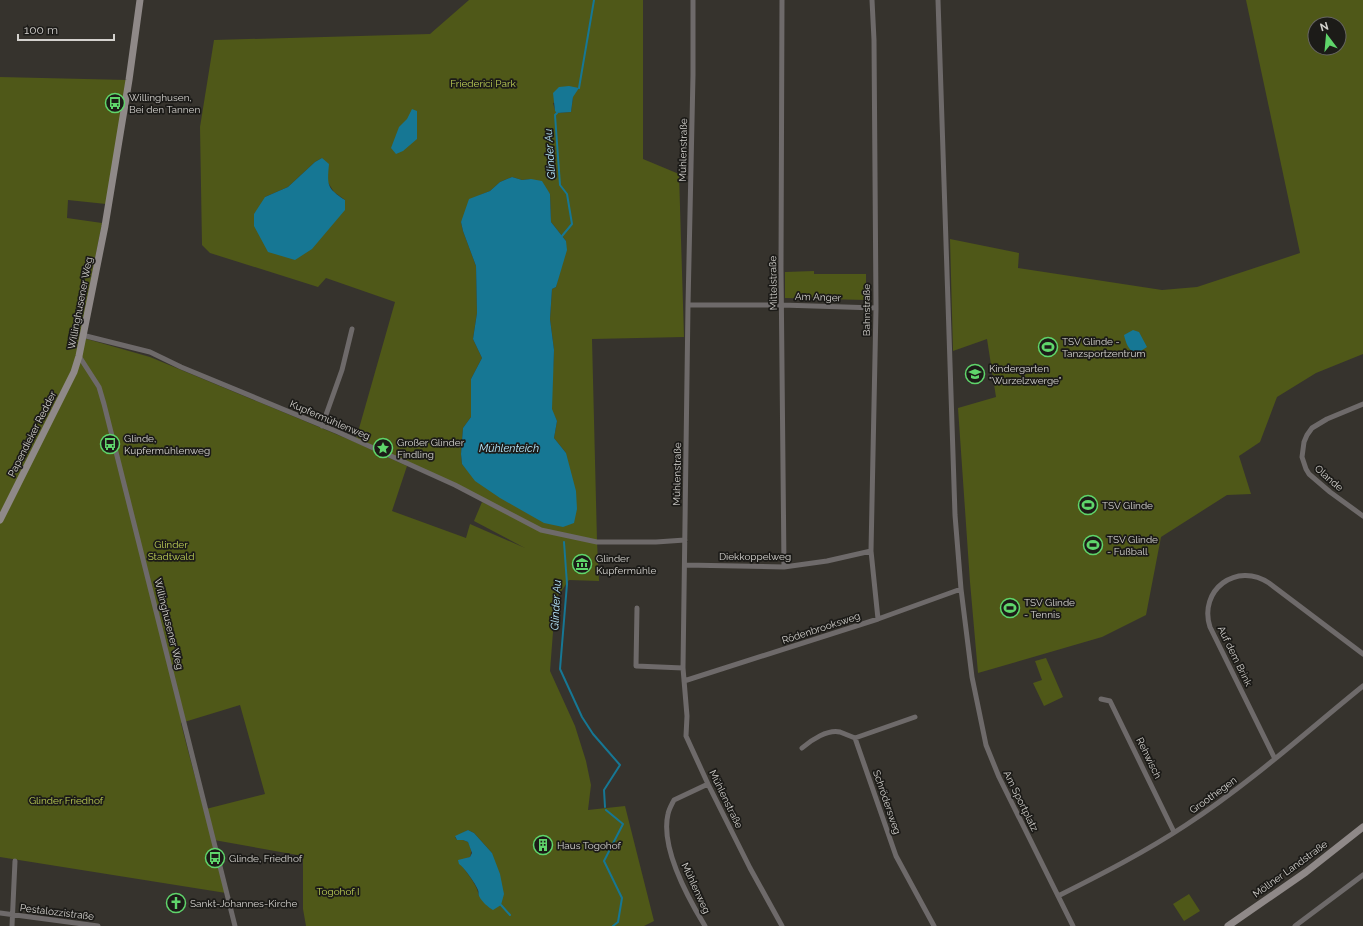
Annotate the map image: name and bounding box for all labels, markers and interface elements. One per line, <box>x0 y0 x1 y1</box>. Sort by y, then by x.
scale bar <box>18 16 114 42</box>
north arrow <box>1307 16 1347 56</box>
text: N <box>1319 19 1330 34</box>
text: 100 m <box>24 23 58 37</box>
park label: Friederici Park <box>450 78 516 89</box>
bus stop icon: Willinghusen, Bei den Tannen <box>104 92 126 114</box>
place label: Willinghusen, Bei den Tannen <box>129 92 200 115</box>
street label: Mühlenstraße <box>677 118 689 182</box>
water label: Glinder Au <box>542 128 558 180</box>
street label: Mittelstraße <box>767 255 779 310</box>
street label: Willinghusener Weg <box>66 256 94 350</box>
street label: Bahnstraße <box>861 284 872 336</box>
street label: Am Anger <box>795 291 842 303</box>
sports icon: TSV Glinde - Tanzsportzentrum <box>1037 336 1059 358</box>
place label: TSV Glinde - Tanzsportzentrum <box>1062 336 1146 359</box>
school or university icon: Kindergarten "Wurzelzwerge" <box>964 363 986 385</box>
place label: Kindergarten "Wurzelzwerge" <box>989 363 1062 386</box>
street label: Papendieker Redder <box>6 389 59 479</box>
street label: Kupfermühlenweg <box>288 398 372 442</box>
bus stop icon: Glinde, Kupfermühlenweg <box>99 433 121 455</box>
place label: Glinde, Kupfermühlenweg <box>124 433 210 456</box>
place icon: Großer Glinder Findling <box>372 437 394 459</box>
place label: Großer Glinder Findling <box>397 437 465 460</box>
water label: Mühlenteich <box>479 442 539 455</box>
street label: Mühlenstraße <box>671 442 683 506</box>
street label: Olande <box>1313 463 1345 493</box>
sports icon: TSV Glinde <box>1077 494 1099 516</box>
place label: TSV Glinde <box>1102 500 1153 511</box>
sports icon: TSV Glinde - Fußball <box>1082 534 1104 556</box>
place label: TSV Glinde - Fußball <box>1107 534 1158 557</box>
park label: Glinder Stadtwald <box>148 539 194 562</box>
street label: Diekkoppelweg <box>719 551 791 562</box>
museum icon: Glinder Kupfermühle <box>571 553 593 575</box>
place label: Glinder Kupfermühle <box>596 553 656 576</box>
street label: Willinghusener Weg <box>152 577 186 671</box>
water label: Glinder Au <box>548 579 564 631</box>
sports icon: TSV Glinde - Tennis <box>999 597 1021 619</box>
place label: TSV Glinde - Tennis <box>1024 597 1075 620</box>
street label: Rödenbrooksweg <box>780 610 862 646</box>
street label: Auf dem Brink <box>1216 624 1255 688</box>
street label: Rehwisch <box>1134 736 1164 781</box>
street label: Mühlenstraße <box>707 768 745 830</box>
street label: Schrödersweg <box>871 769 903 835</box>
street label: Am Sportplatz <box>1002 769 1040 833</box>
street label: Groothegen <box>1187 774 1239 816</box>
park label: Glinder Friedhof <box>29 795 104 806</box>
building icon: Haus Togohof <box>532 834 554 856</box>
street label: Möllner Landstraße <box>1251 838 1330 900</box>
place label: Haus Togohof <box>557 840 622 851</box>
bus stop icon: Glinde, Friedhof <box>204 847 226 869</box>
place label: Glinde, Friedhof <box>229 853 303 864</box>
street label: Mühlenweg <box>679 861 713 915</box>
park label: Togohof I <box>317 886 359 897</box>
church icon: Sankt-Johannes-Kirche <box>165 892 187 914</box>
place label: Sankt-Johannes-Kirche <box>190 898 297 909</box>
street label: Pestalozzistraße <box>19 902 95 922</box>

